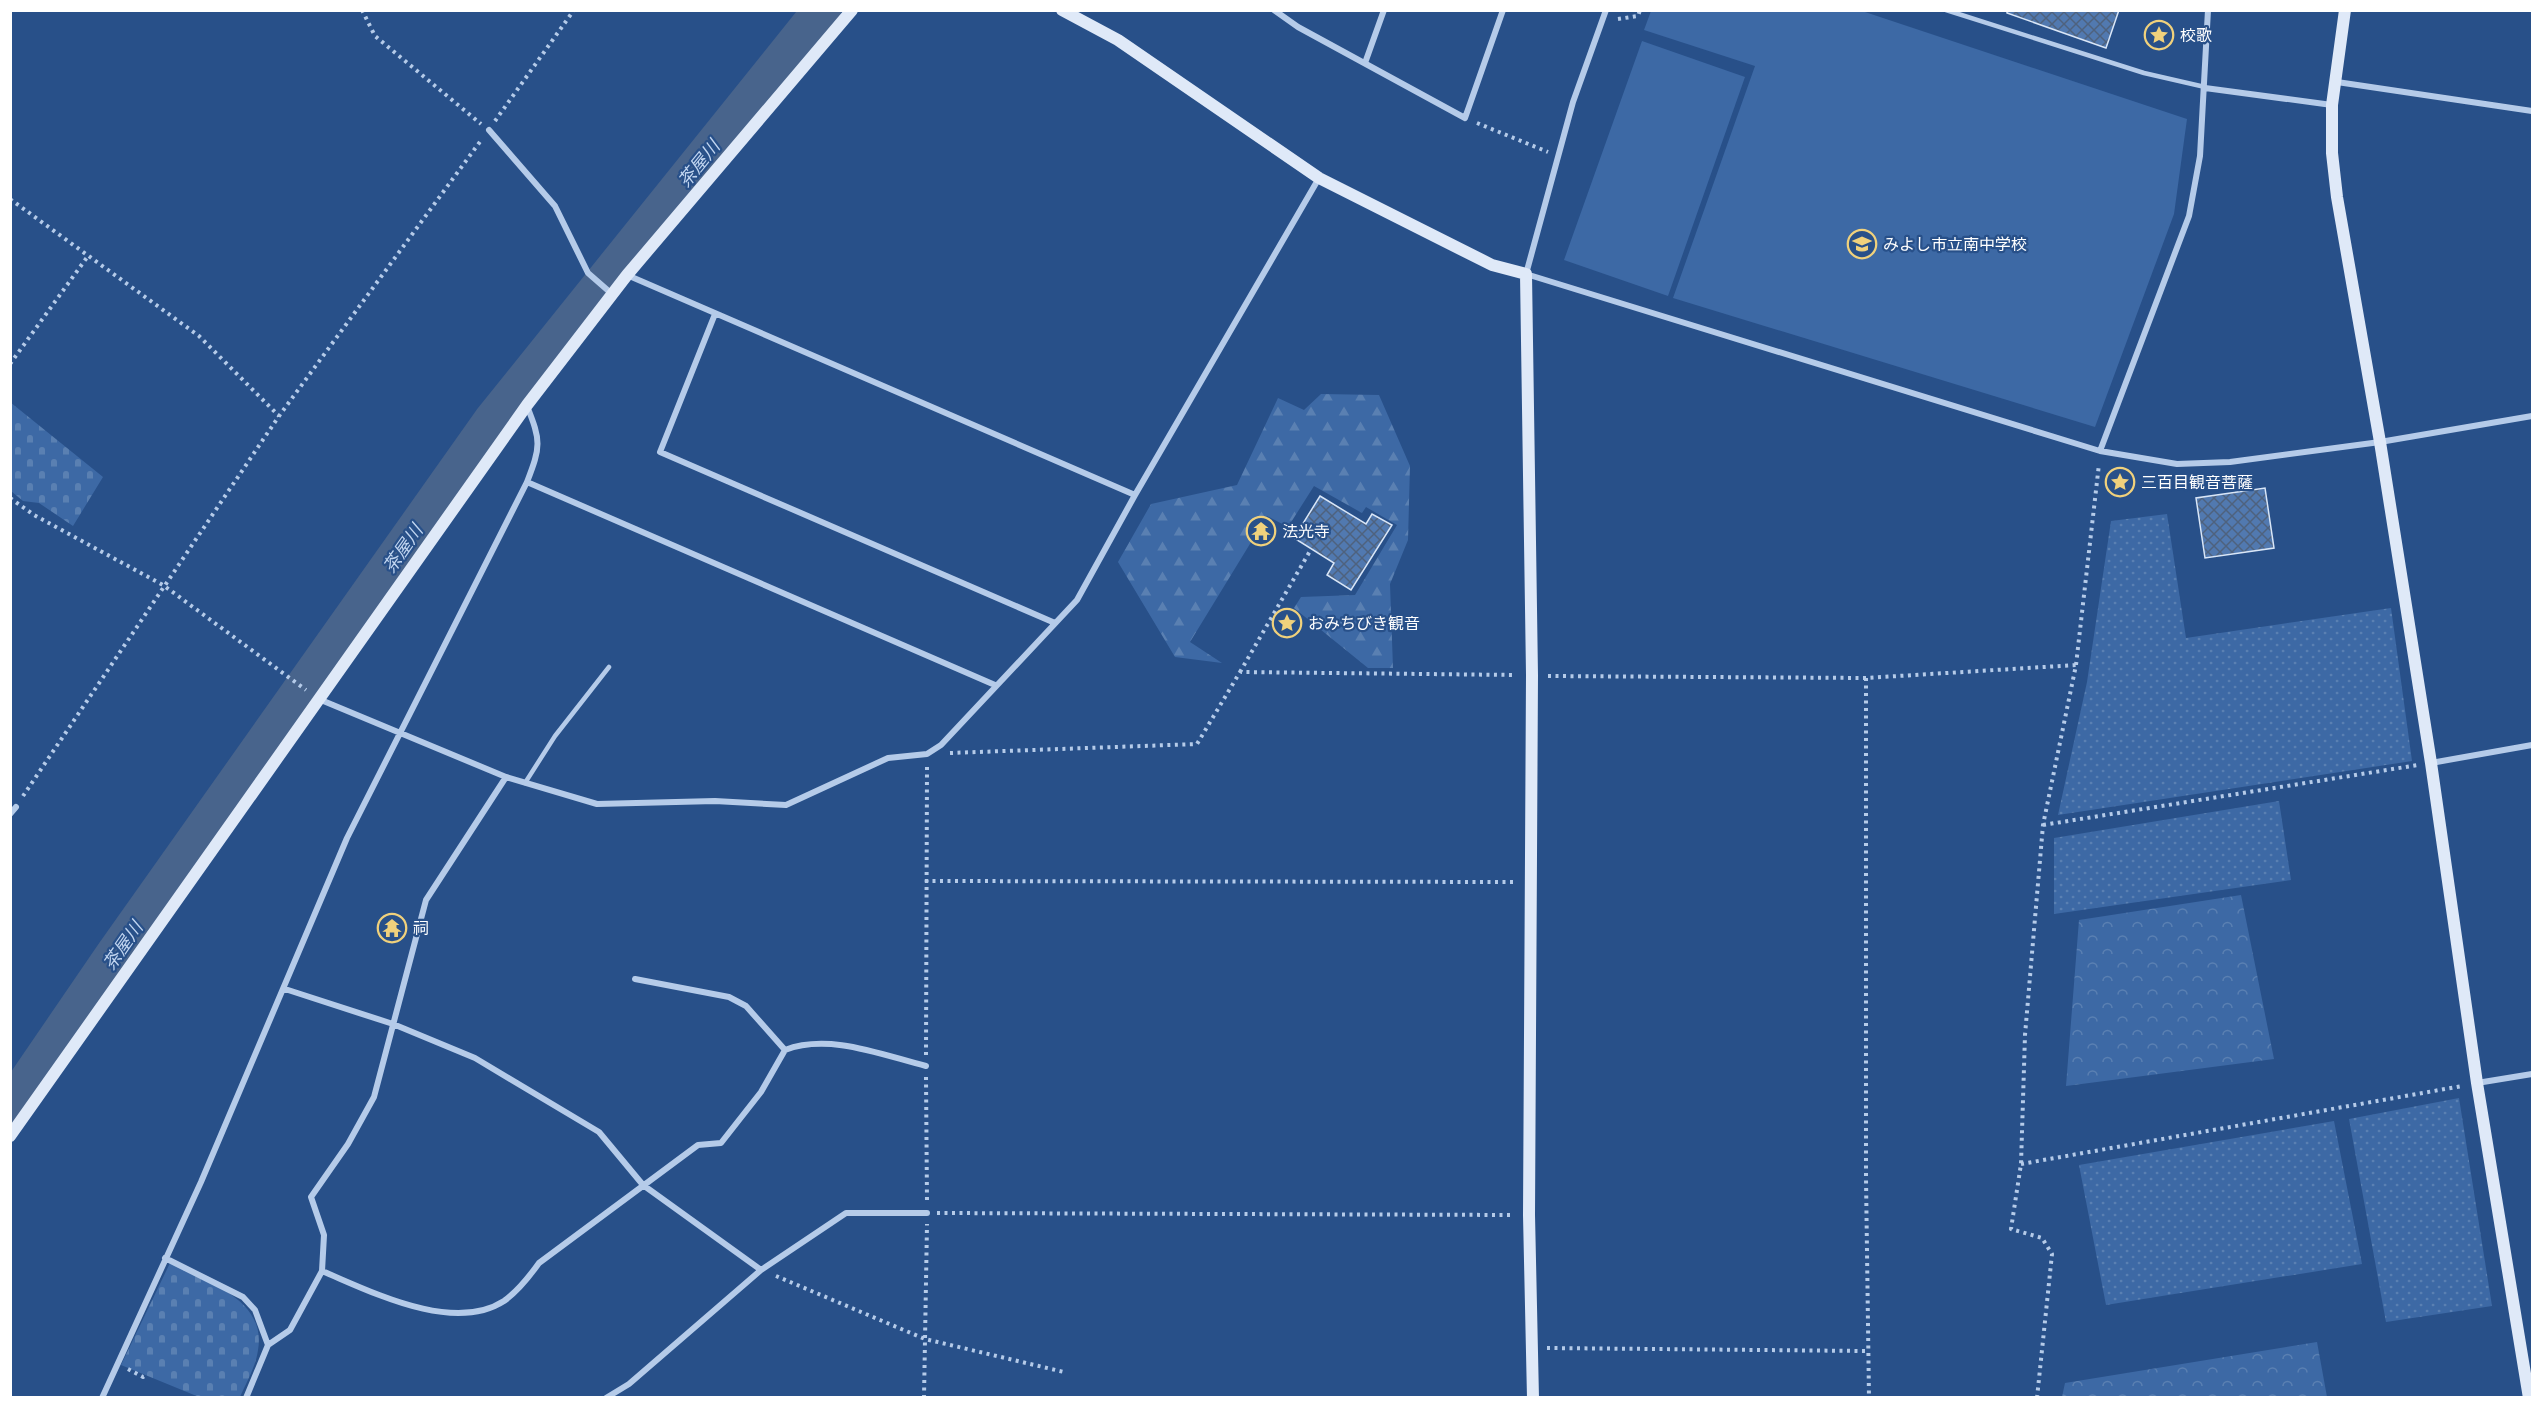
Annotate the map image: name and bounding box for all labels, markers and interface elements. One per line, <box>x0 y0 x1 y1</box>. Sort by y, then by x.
place icon: 校歌 <box>2143 19 2175 51</box>
place label: 校歌 <box>2180 26 2212 45</box>
water label: 茶屋川 <box>673 135 726 192</box>
school or university icon: みよし市立南中学校 <box>1846 228 1878 260</box>
place label: みよし市立南中学校 <box>1883 235 2027 254</box>
place icon: 三百目観音菩薩 <box>2104 466 2136 498</box>
place label: 三百目観音菩薩 <box>2141 473 2253 492</box>
temple icon: 法光寺 <box>1245 515 1277 547</box>
water label: 茶屋川 <box>379 519 429 577</box>
place label: 法光寺 <box>1282 522 1330 541</box>
place icon: おみちびき観音 <box>1271 607 1303 639</box>
place label: おみちびき観音 <box>1308 614 1420 633</box>
temple icon: 祠 <box>376 912 408 944</box>
water label: 茶屋川 <box>99 916 149 974</box>
place label: 祠 <box>413 919 429 938</box>

